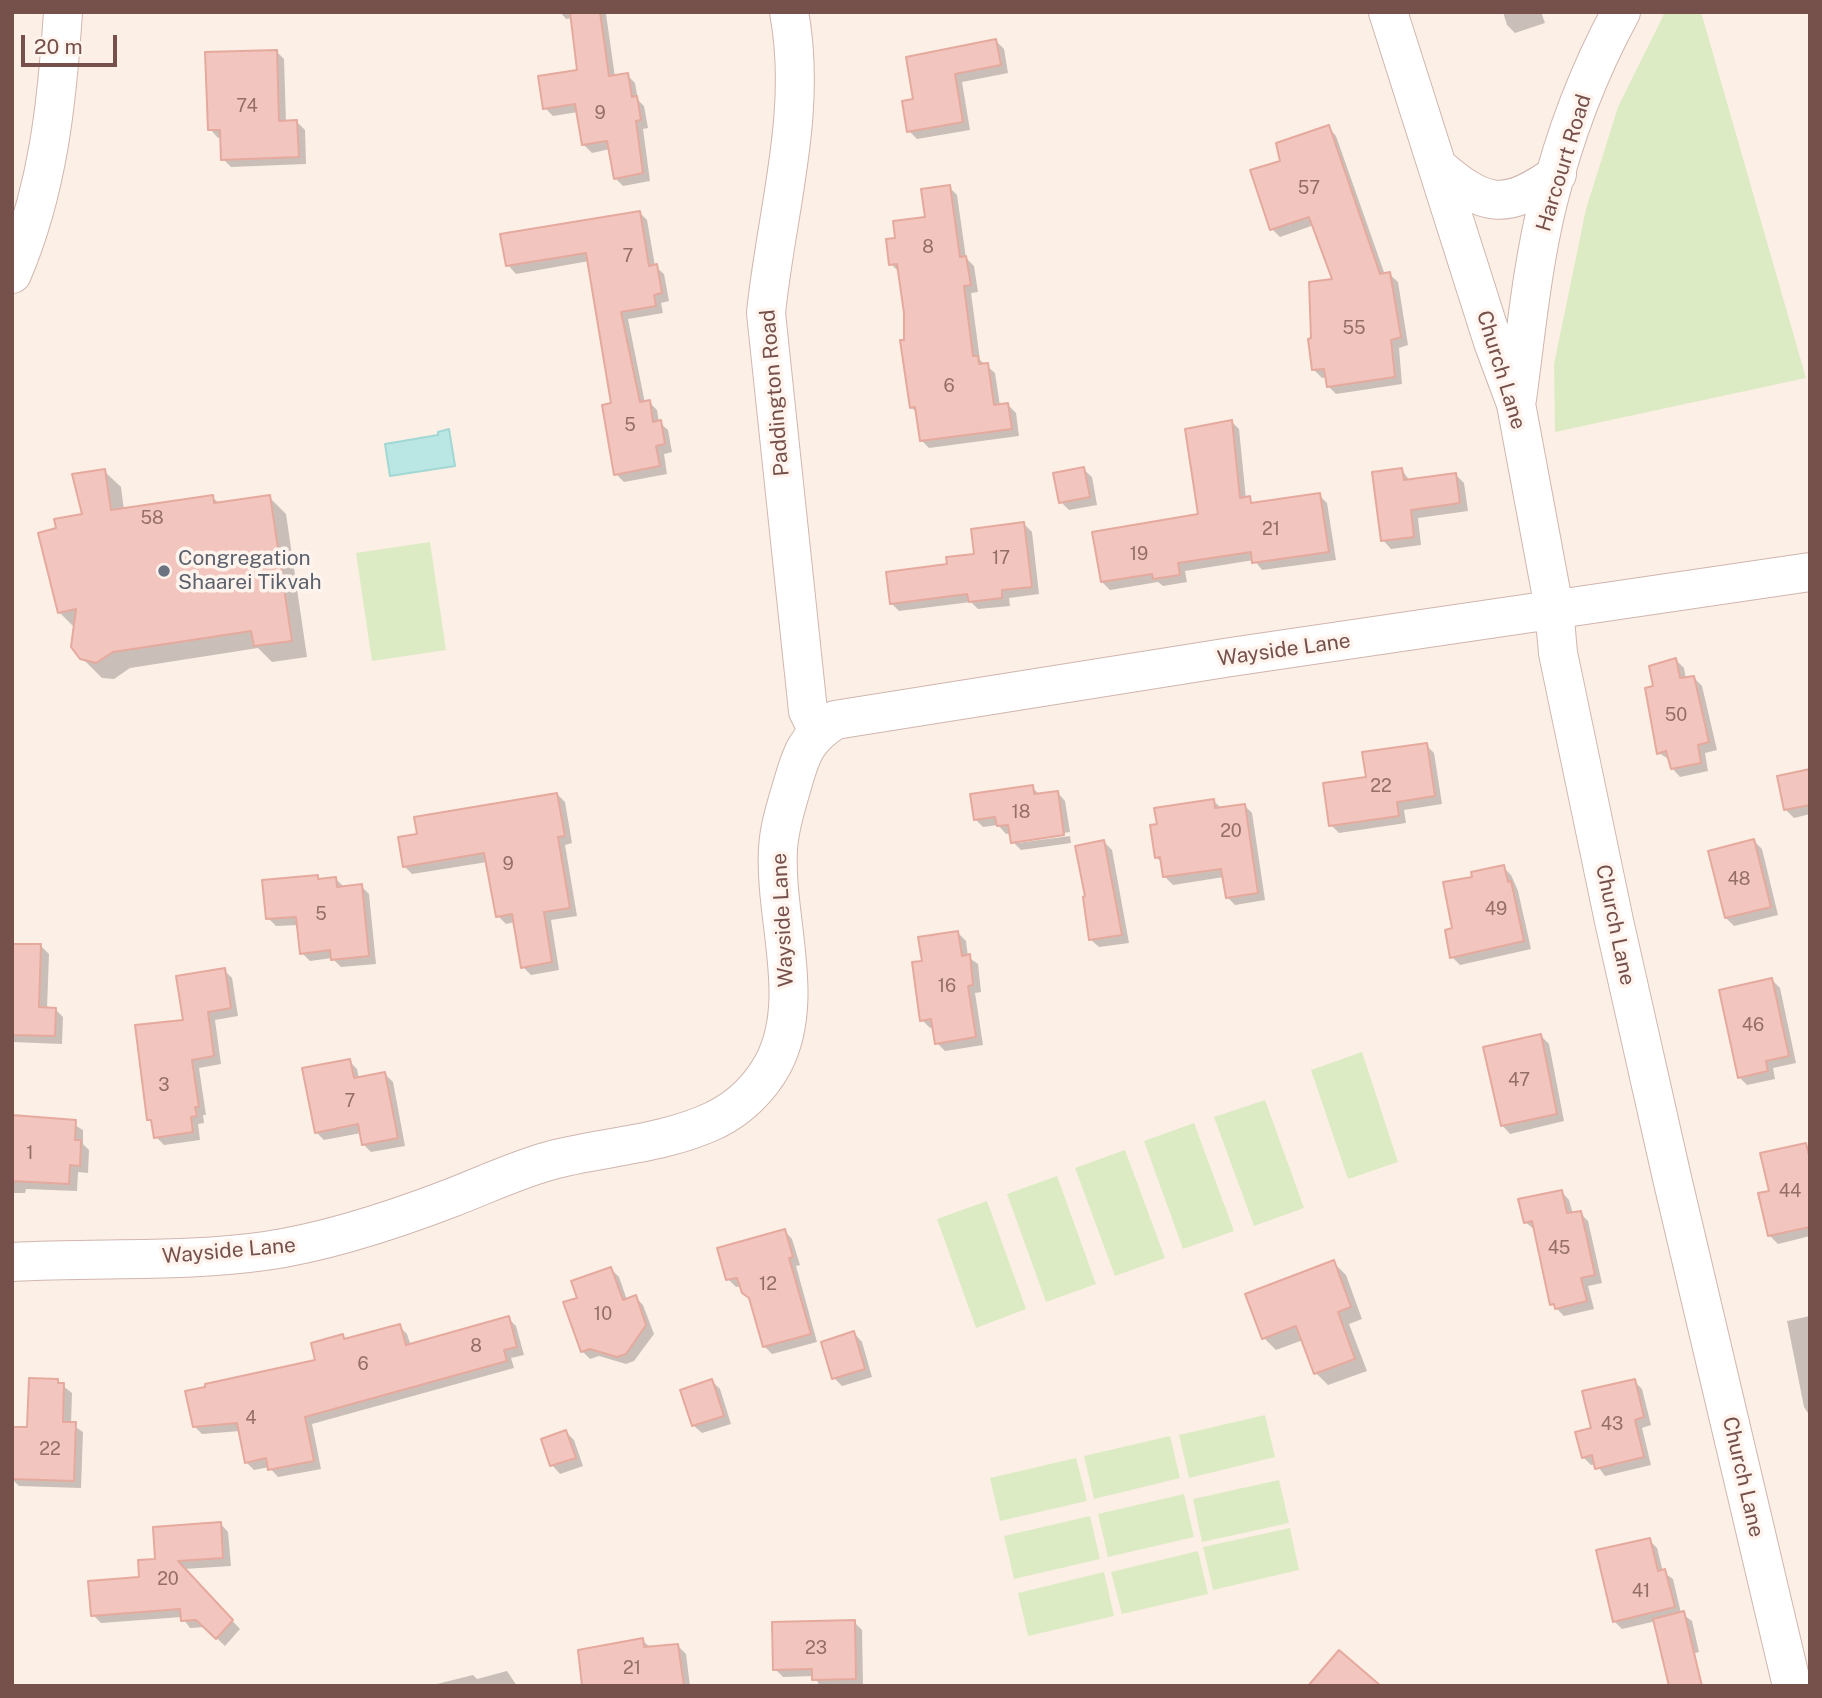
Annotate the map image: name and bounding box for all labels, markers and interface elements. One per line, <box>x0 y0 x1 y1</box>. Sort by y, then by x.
scale bar <box>24 21 121 65</box>
text: 20 m <box>34 34 83 59</box>
street label: Harcourt Road <box>1531 91 1597 235</box>
house number: 74 <box>236 95 258 117</box>
house number: 9 <box>594 102 606 124</box>
house number: 57 <box>1298 177 1320 199</box>
house number: 8 <box>922 236 934 258</box>
house number: 7 <box>623 245 633 267</box>
street label: Church Lane <box>1471 308 1531 432</box>
street label: Paddington Road <box>755 309 795 477</box>
house number: 55 <box>1342 317 1366 339</box>
house number: 6 <box>943 375 955 397</box>
house number: 5 <box>624 414 636 436</box>
house number: 58 <box>140 507 164 529</box>
house number: 21 <box>1262 518 1280 540</box>
house number: 19 <box>1130 543 1148 565</box>
place label: Congregation Shaarei Tikvah <box>178 546 322 596</box>
house number: 17 <box>992 547 1010 569</box>
marker: Congregation Shaarei Tikvah <box>156 563 172 579</box>
street label: Wayside Lane <box>1216 628 1352 672</box>
house number: 50 <box>1665 704 1687 726</box>
house number: 22 <box>1370 775 1392 797</box>
house number: 18 <box>1012 801 1030 823</box>
house number: 20 <box>1220 820 1242 842</box>
street label: Wayside Lane <box>767 852 799 988</box>
house number: 9 <box>502 853 514 875</box>
street label: Church Lane <box>1590 862 1640 988</box>
house number: 48 <box>1728 868 1750 890</box>
house number: 49 <box>1485 898 1507 920</box>
house number: 5 <box>315 903 327 925</box>
house number: 16 <box>938 975 956 997</box>
house number: 46 <box>1742 1014 1764 1036</box>
house number: 47 <box>1508 1069 1530 1091</box>
house number: 3 <box>158 1074 170 1096</box>
house number: 7 <box>345 1090 355 1112</box>
house number: 1 <box>26 1142 34 1164</box>
house number: 44 <box>1779 1180 1801 1202</box>
street label: Wayside Lane <box>161 1233 297 1269</box>
house number: 45 <box>1548 1237 1570 1259</box>
house number: 12 <box>759 1273 777 1295</box>
house number: 10 <box>594 1303 612 1325</box>
house number: 8 <box>470 1335 482 1357</box>
house number: 6 <box>357 1353 369 1375</box>
house number: 4 <box>245 1407 257 1429</box>
house number: 43 <box>1601 1413 1623 1435</box>
street label: Church Lane <box>1717 1414 1769 1540</box>
house number: 22 <box>39 1438 61 1460</box>
house number: 20 <box>157 1568 179 1590</box>
house number: 41 <box>1632 1580 1650 1602</box>
house number: 23 <box>805 1637 827 1659</box>
house number: 21 <box>623 1657 641 1679</box>

